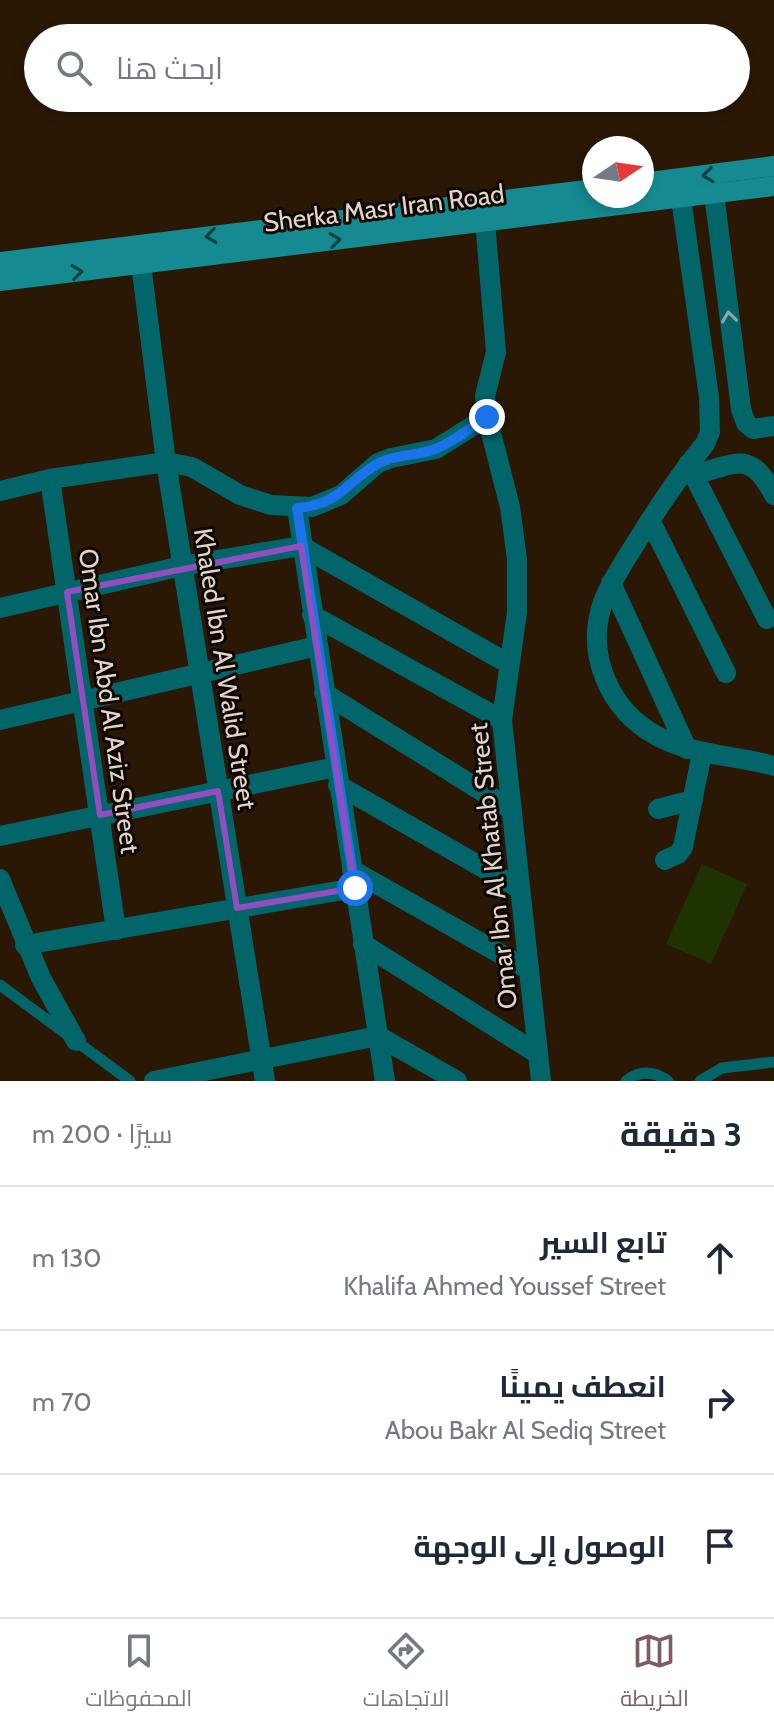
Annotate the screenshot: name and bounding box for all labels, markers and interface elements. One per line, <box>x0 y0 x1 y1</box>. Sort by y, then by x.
search box <box>24 24 750 112</box>
icon: search <box>52 46 96 90</box>
text: ابحث هنا <box>116 50 223 87</box>
north arrow <box>582 136 654 208</box>
one-way arrow <box>701 166 714 183</box>
street label: Sherka Masr Iran Road <box>262 177 506 239</box>
one-way arrow <box>204 228 217 245</box>
one-way arrow <box>329 231 342 248</box>
one-way arrow <box>71 263 84 280</box>
one-way arrow <box>721 311 738 324</box>
route end <box>469 399 505 435</box>
street label: Khaled Ibn Al Walid Street <box>187 526 263 812</box>
street label: Omar Ibn Abd Al Aziz Street <box>72 546 146 856</box>
street label: Omar Ibn Al Khatab Street <box>462 721 524 1011</box>
route start <box>337 870 373 906</box>
text: 3 دقيقة <box>620 1113 742 1155</box>
text: سيرًا · 200 m <box>32 1118 172 1150</box>
text: تابع السير <box>540 1224 666 1261</box>
icon: ahead <box>698 1236 742 1280</box>
text: 130 m <box>32 1242 101 1274</box>
text: Khalifa Ahmed Youssef Street <box>343 1270 666 1302</box>
text: انعطف يمينًا <box>499 1368 666 1405</box>
icon: right <box>698 1380 742 1424</box>
text: 70 m <box>32 1386 92 1418</box>
text: Abou Bakr Al Sediq Street <box>385 1414 666 1446</box>
icon: arrive <box>698 1524 742 1568</box>
text: الوصول إلى الوجهة <box>413 1528 666 1565</box>
tab: المحفوظات <box>85 1629 192 1719</box>
tab: الاتجاهات <box>363 1629 450 1719</box>
tab: الخريطة <box>620 1629 689 1719</box>

